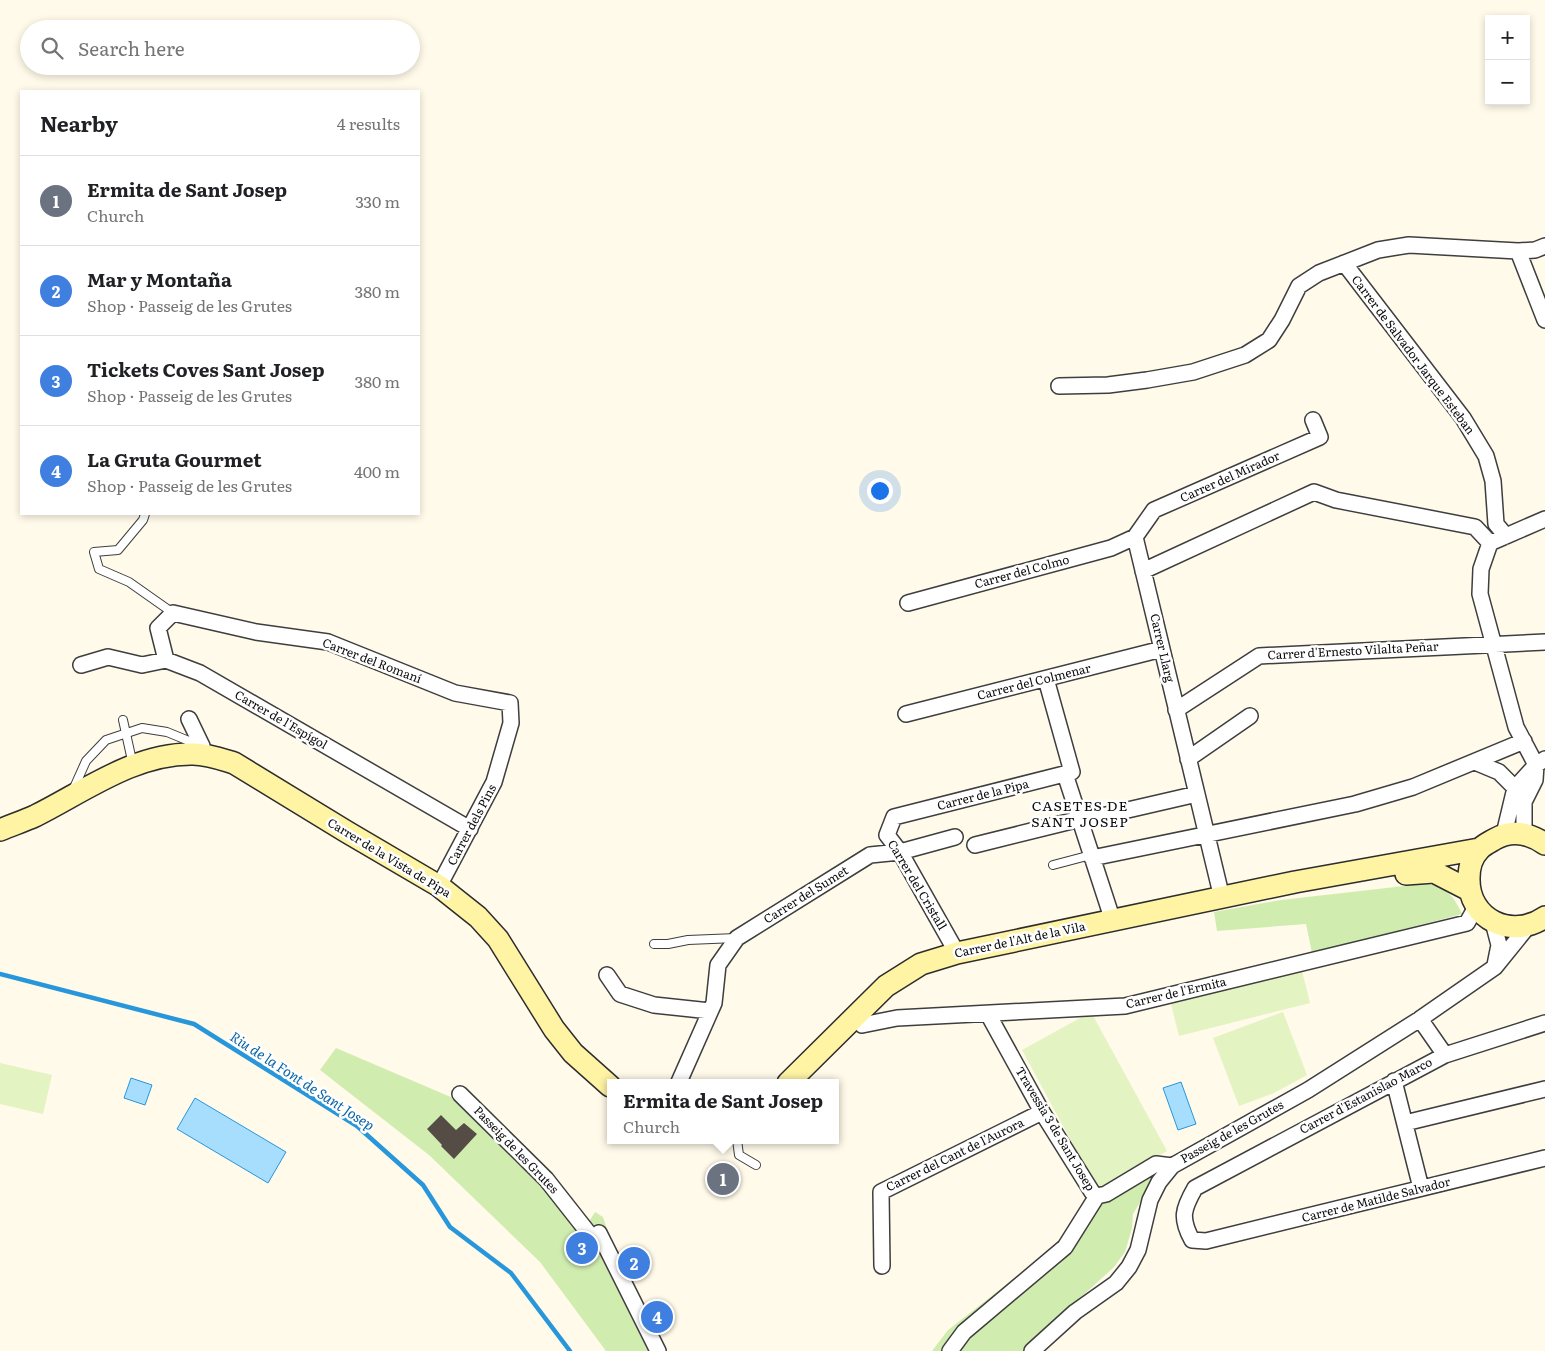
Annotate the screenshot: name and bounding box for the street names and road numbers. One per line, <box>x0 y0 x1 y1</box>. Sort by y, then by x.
street label: Carrer de Salvador Jarque Esteban <box>1348 271 1480 438</box>
street label: Carrer del Mirador <box>1177 446 1283 506</box>
street label: Carrer del Colmo <box>972 550 1071 592</box>
street label: Carrer Llarg <box>1146 612 1180 684</box>
street label: Carrer del Romaní <box>320 633 425 687</box>
street label: Carrer d'Ernesto Vilalta Peñar <box>1267 637 1439 663</box>
street label: Carrer del Colmenar <box>975 658 1093 704</box>
street label: Carrer de l'Espígol <box>232 685 331 753</box>
street label: Carrer de la Pipa <box>935 774 1031 814</box>
street label: Carrer dels Pins <box>442 780 500 868</box>
street label: Carrer de la Vista de Pipa <box>324 813 455 902</box>
street label: Carrer del Cristall <box>884 836 952 933</box>
street label: Carrer del Sumet <box>760 861 851 927</box>
street label: Carrer de l'Alt de la Vila <box>953 916 1087 962</box>
street label: Carrer de l'Ermita <box>1124 972 1228 1012</box>
street label: Carrer d'Estanislao Marco <box>1296 1052 1435 1138</box>
street label: Travessia 3 de Sant Josep <box>1012 1063 1100 1194</box>
street label: Passeig de les Grutes <box>1177 1095 1287 1167</box>
street label: Passeig de les Grutes <box>470 1101 564 1198</box>
street label: Carrer del Cant de l'Aurora <box>883 1113 1027 1195</box>
street label: Carrer de Matilde Salvador <box>1300 1172 1452 1226</box>

